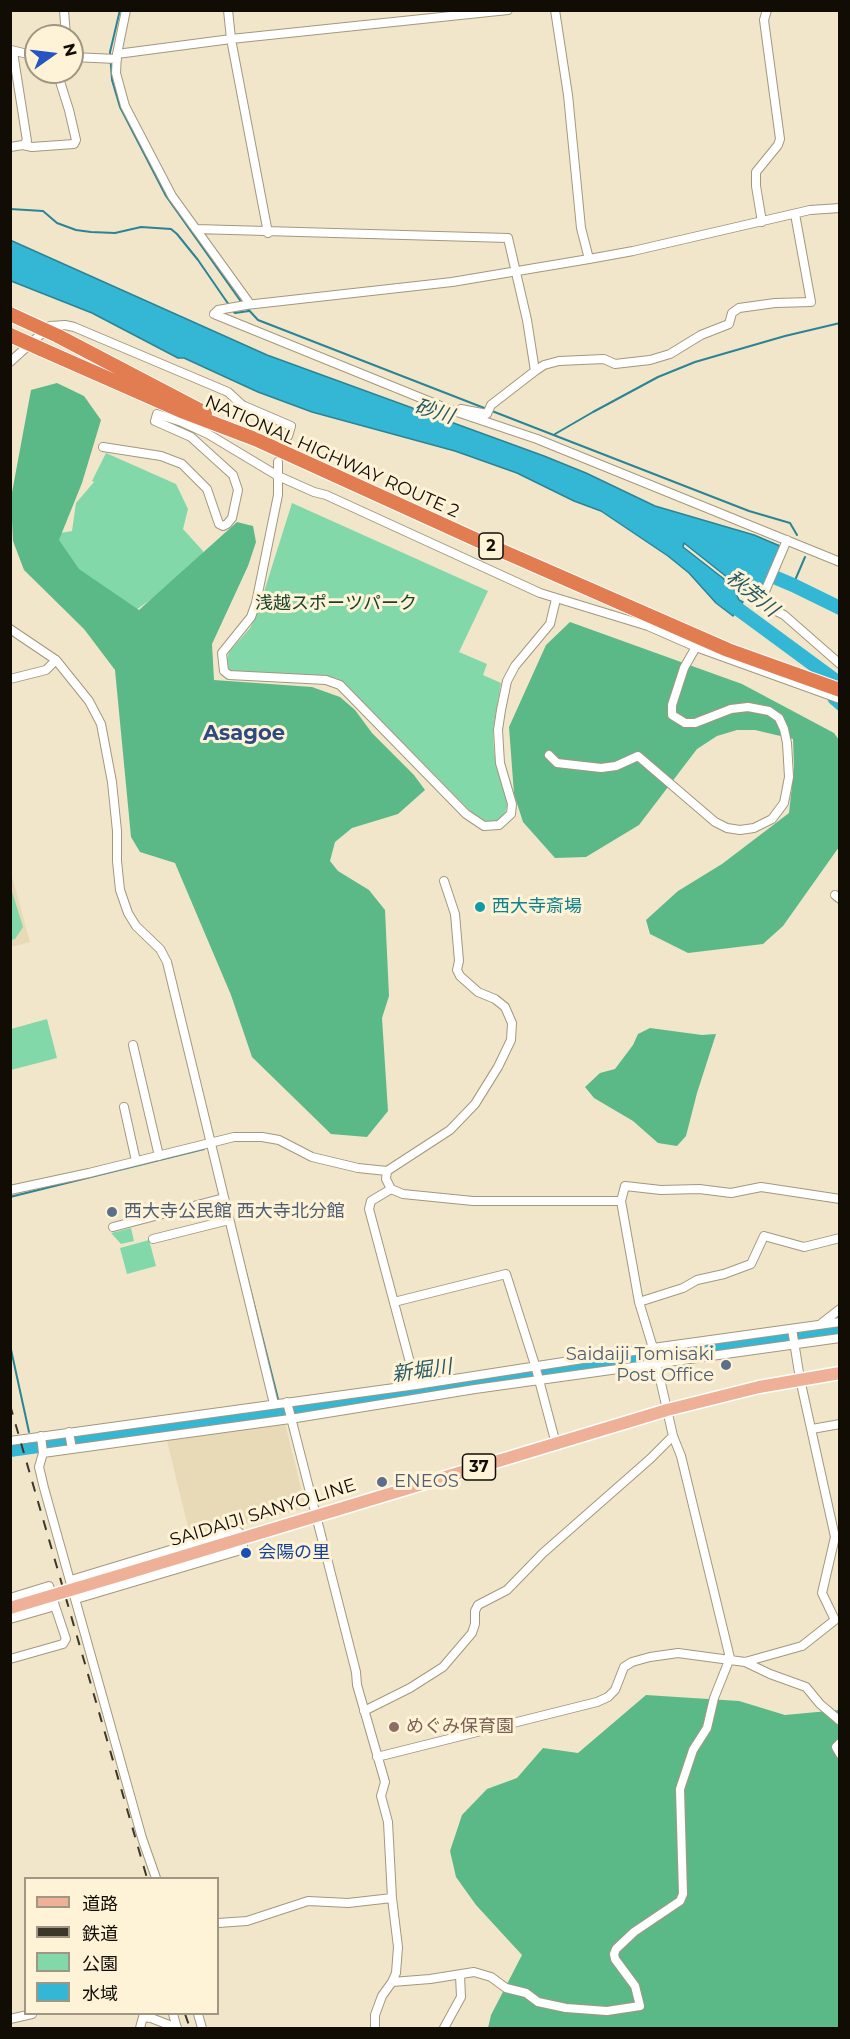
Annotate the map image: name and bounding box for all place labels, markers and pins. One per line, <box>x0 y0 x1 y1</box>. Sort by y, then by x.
place label: 西大寺斎場 <box>492 896 582 918</box>
marker: 西大寺斎場 <box>473 900 487 914</box>
place label: 西大寺公民館 西大寺北分館 <box>124 1201 345 1223</box>
marker: 西大寺公民館 西大寺北分館 <box>105 1205 119 1219</box>
place label: Saidaiji Tomisaki Post Office <box>566 1344 714 1386</box>
marker: Saidaiji Tomisaki Post Office <box>719 1358 733 1372</box>
place label: ENEOS <box>394 1471 459 1493</box>
marker: ENEOS <box>375 1475 389 1489</box>
place label: 会陽の里 <box>258 1542 330 1564</box>
marker: 会陽の里 <box>239 1546 253 1560</box>
place label: めぐみ保育園 <box>406 1716 514 1738</box>
marker: めぐみ保育園 <box>387 1720 401 1734</box>

